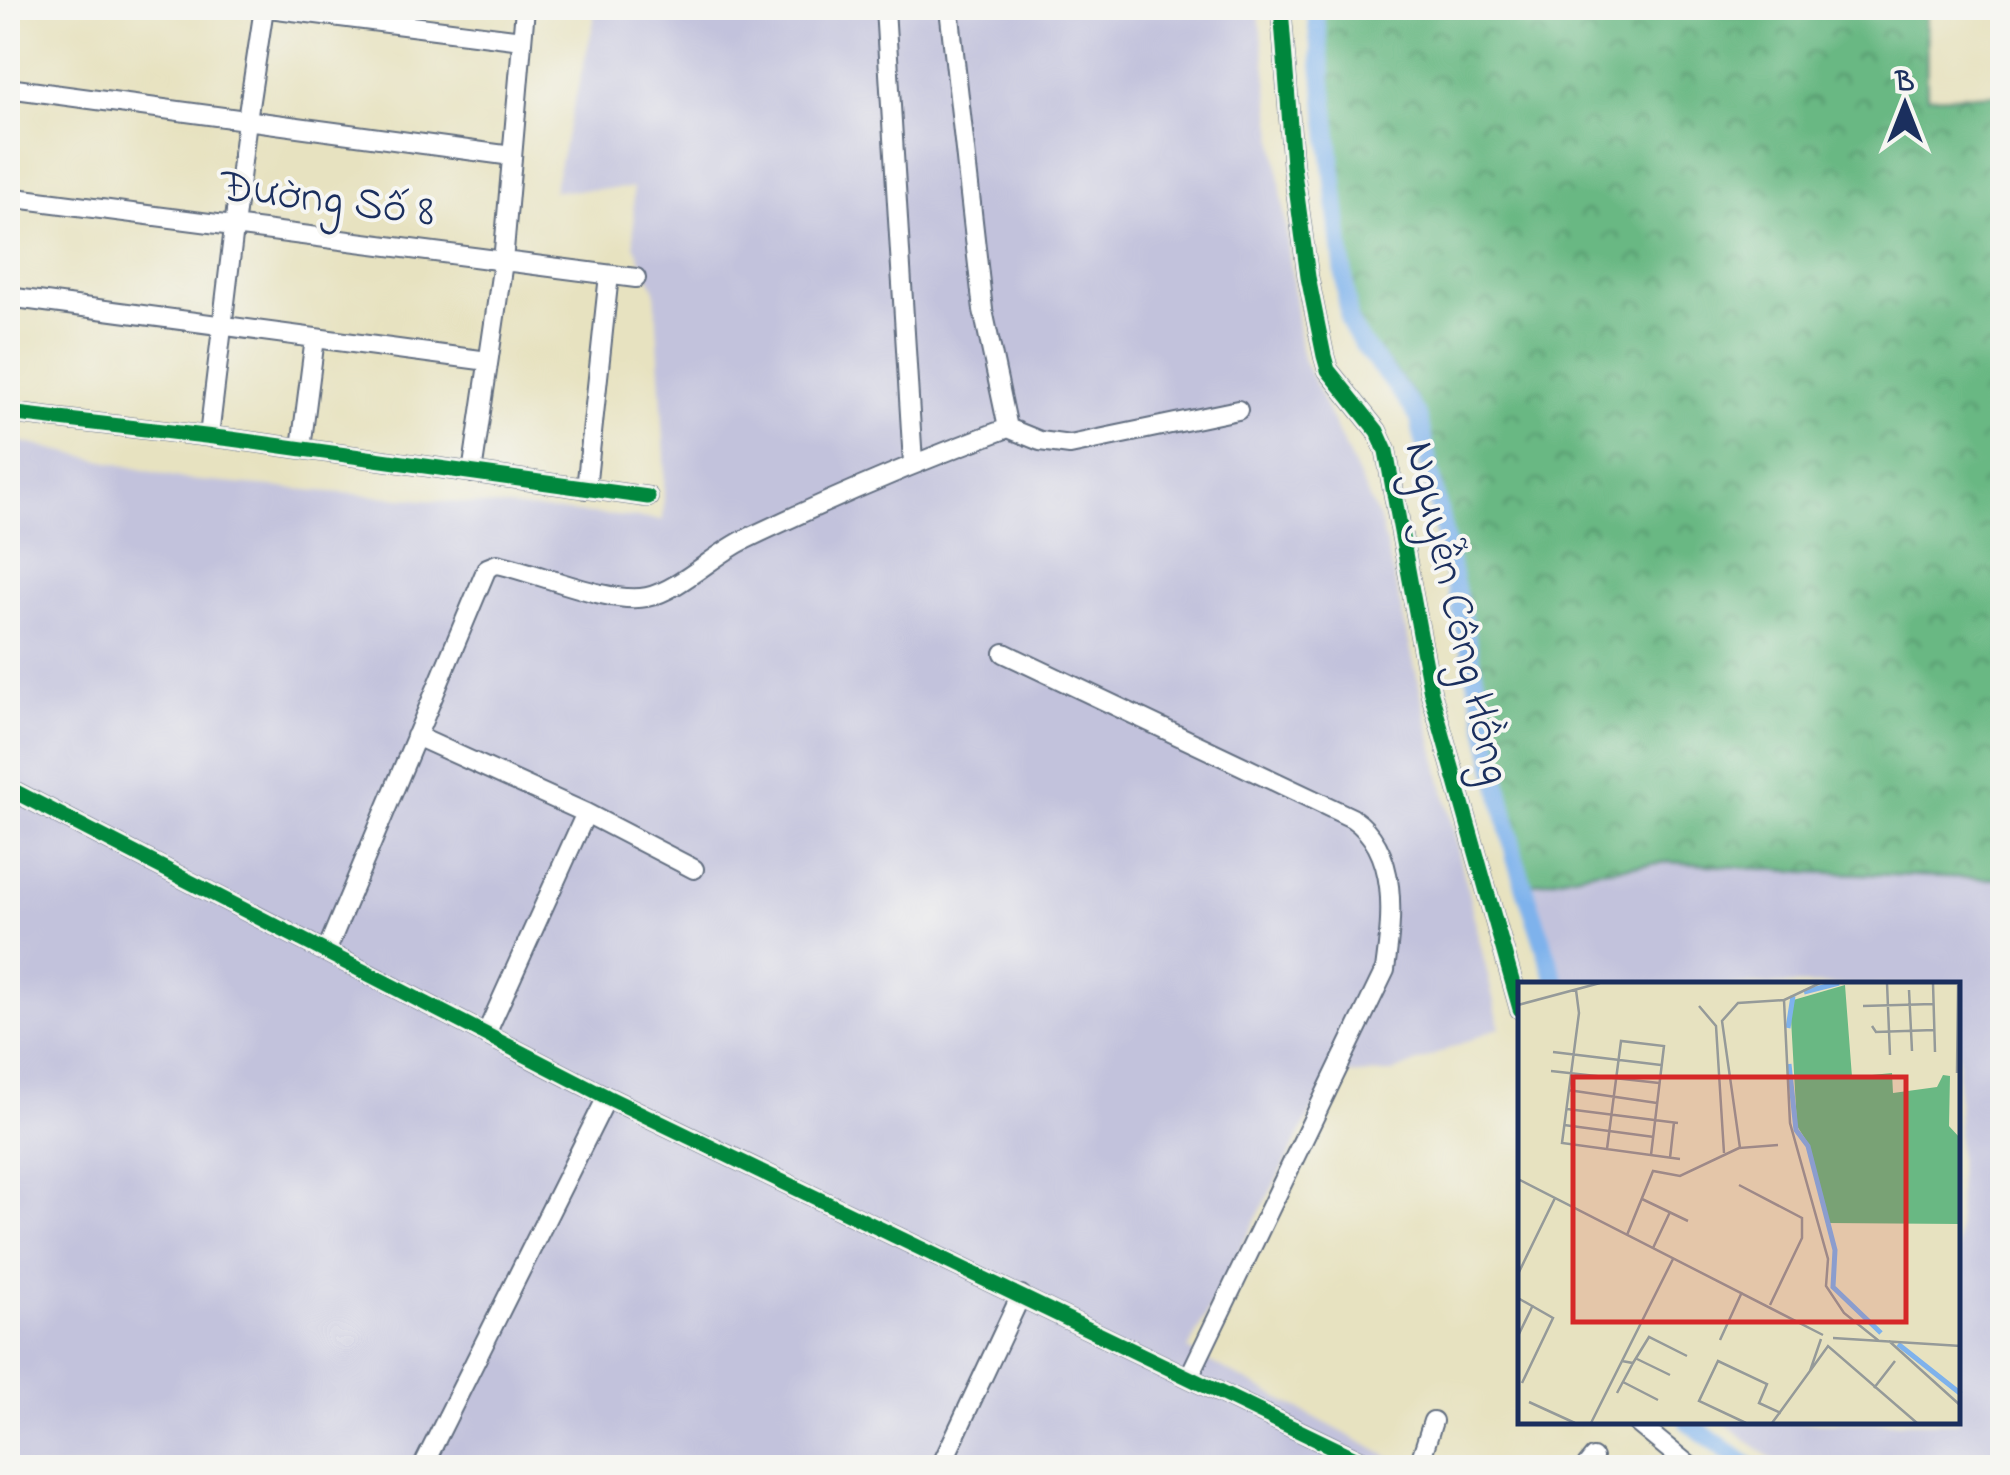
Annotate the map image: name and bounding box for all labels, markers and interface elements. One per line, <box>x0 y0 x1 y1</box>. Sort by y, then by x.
north arrow <box>1855 55 1955 155</box>
text: B <box>1894 63 1915 104</box>
street label: Đường Số 8 <box>215 155 438 248</box>
street label: Nguyễn Công Hồng <box>1384 435 1528 791</box>
inset map <box>1518 982 1960 1425</box>

